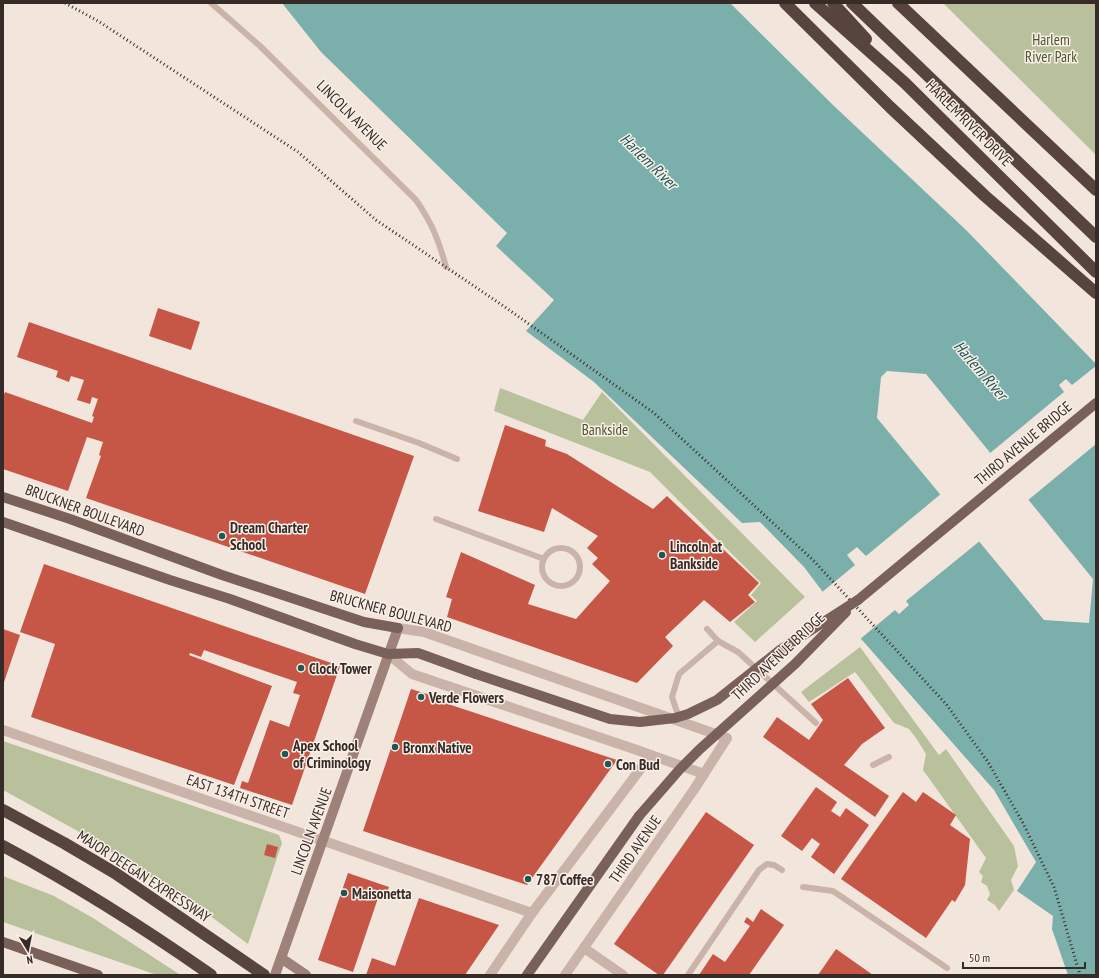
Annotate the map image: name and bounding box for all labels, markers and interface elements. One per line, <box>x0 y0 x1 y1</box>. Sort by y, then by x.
park label: Harlem River Park <box>1025 30 1077 66</box>
street label: LINCOLN AVENUE <box>313 76 391 154</box>
street label: HARLEM RIVER DRIVE <box>922 76 1016 170</box>
water label: Harlem River <box>616 129 684 195</box>
water label: Harlem River <box>950 336 1014 406</box>
street label: THIRD AVENUE BRIDGE <box>971 397 1075 489</box>
park label: Bankside <box>582 420 628 439</box>
street label: BRUCKNER BOULEVARD <box>23 480 147 540</box>
place label: Dream Charter School <box>230 518 308 554</box>
marker: Dream Charter School <box>217 531 227 541</box>
place label: Lincoln at Bankside <box>670 537 723 573</box>
marker: Lincoln at Bankside <box>657 550 667 560</box>
street label: BRUCKNER BOULEVARD <box>328 586 454 636</box>
street label: THIRD AVENUE BRIDGE <box>727 608 829 704</box>
place label: Clock Tower <box>309 659 372 678</box>
marker: Clock Tower <box>296 663 306 673</box>
place label: Verde Flowers <box>428 688 504 707</box>
marker: Verde Flowers <box>416 692 426 702</box>
place label: Apex School of Criminology <box>292 736 372 772</box>
place label: Bronx Native <box>403 738 472 757</box>
marker: Bronx Native <box>390 742 400 752</box>
marker: Apex School of Criminology <box>280 749 290 759</box>
place label: Con Bud <box>616 755 660 774</box>
marker: Con Bud <box>603 759 613 769</box>
street label: EAST 134TH STREET <box>184 770 292 823</box>
street label: LINCOLN AVENUE <box>286 785 336 877</box>
street label: THIRD AVENUE <box>605 811 665 887</box>
street label: MAJOR DEEGAN EXPRESSWAY <box>74 826 214 926</box>
place label: 787 Coffee <box>536 870 594 889</box>
marker: 787 Coffee <box>523 874 533 884</box>
place label: Maisonetta <box>352 884 411 903</box>
marker: Maisonetta <box>339 888 349 898</box>
north arrow <box>8 930 48 970</box>
scale bar <box>963 944 1085 970</box>
text: 50 m <box>969 950 990 965</box>
text: N <box>26 952 34 967</box>

